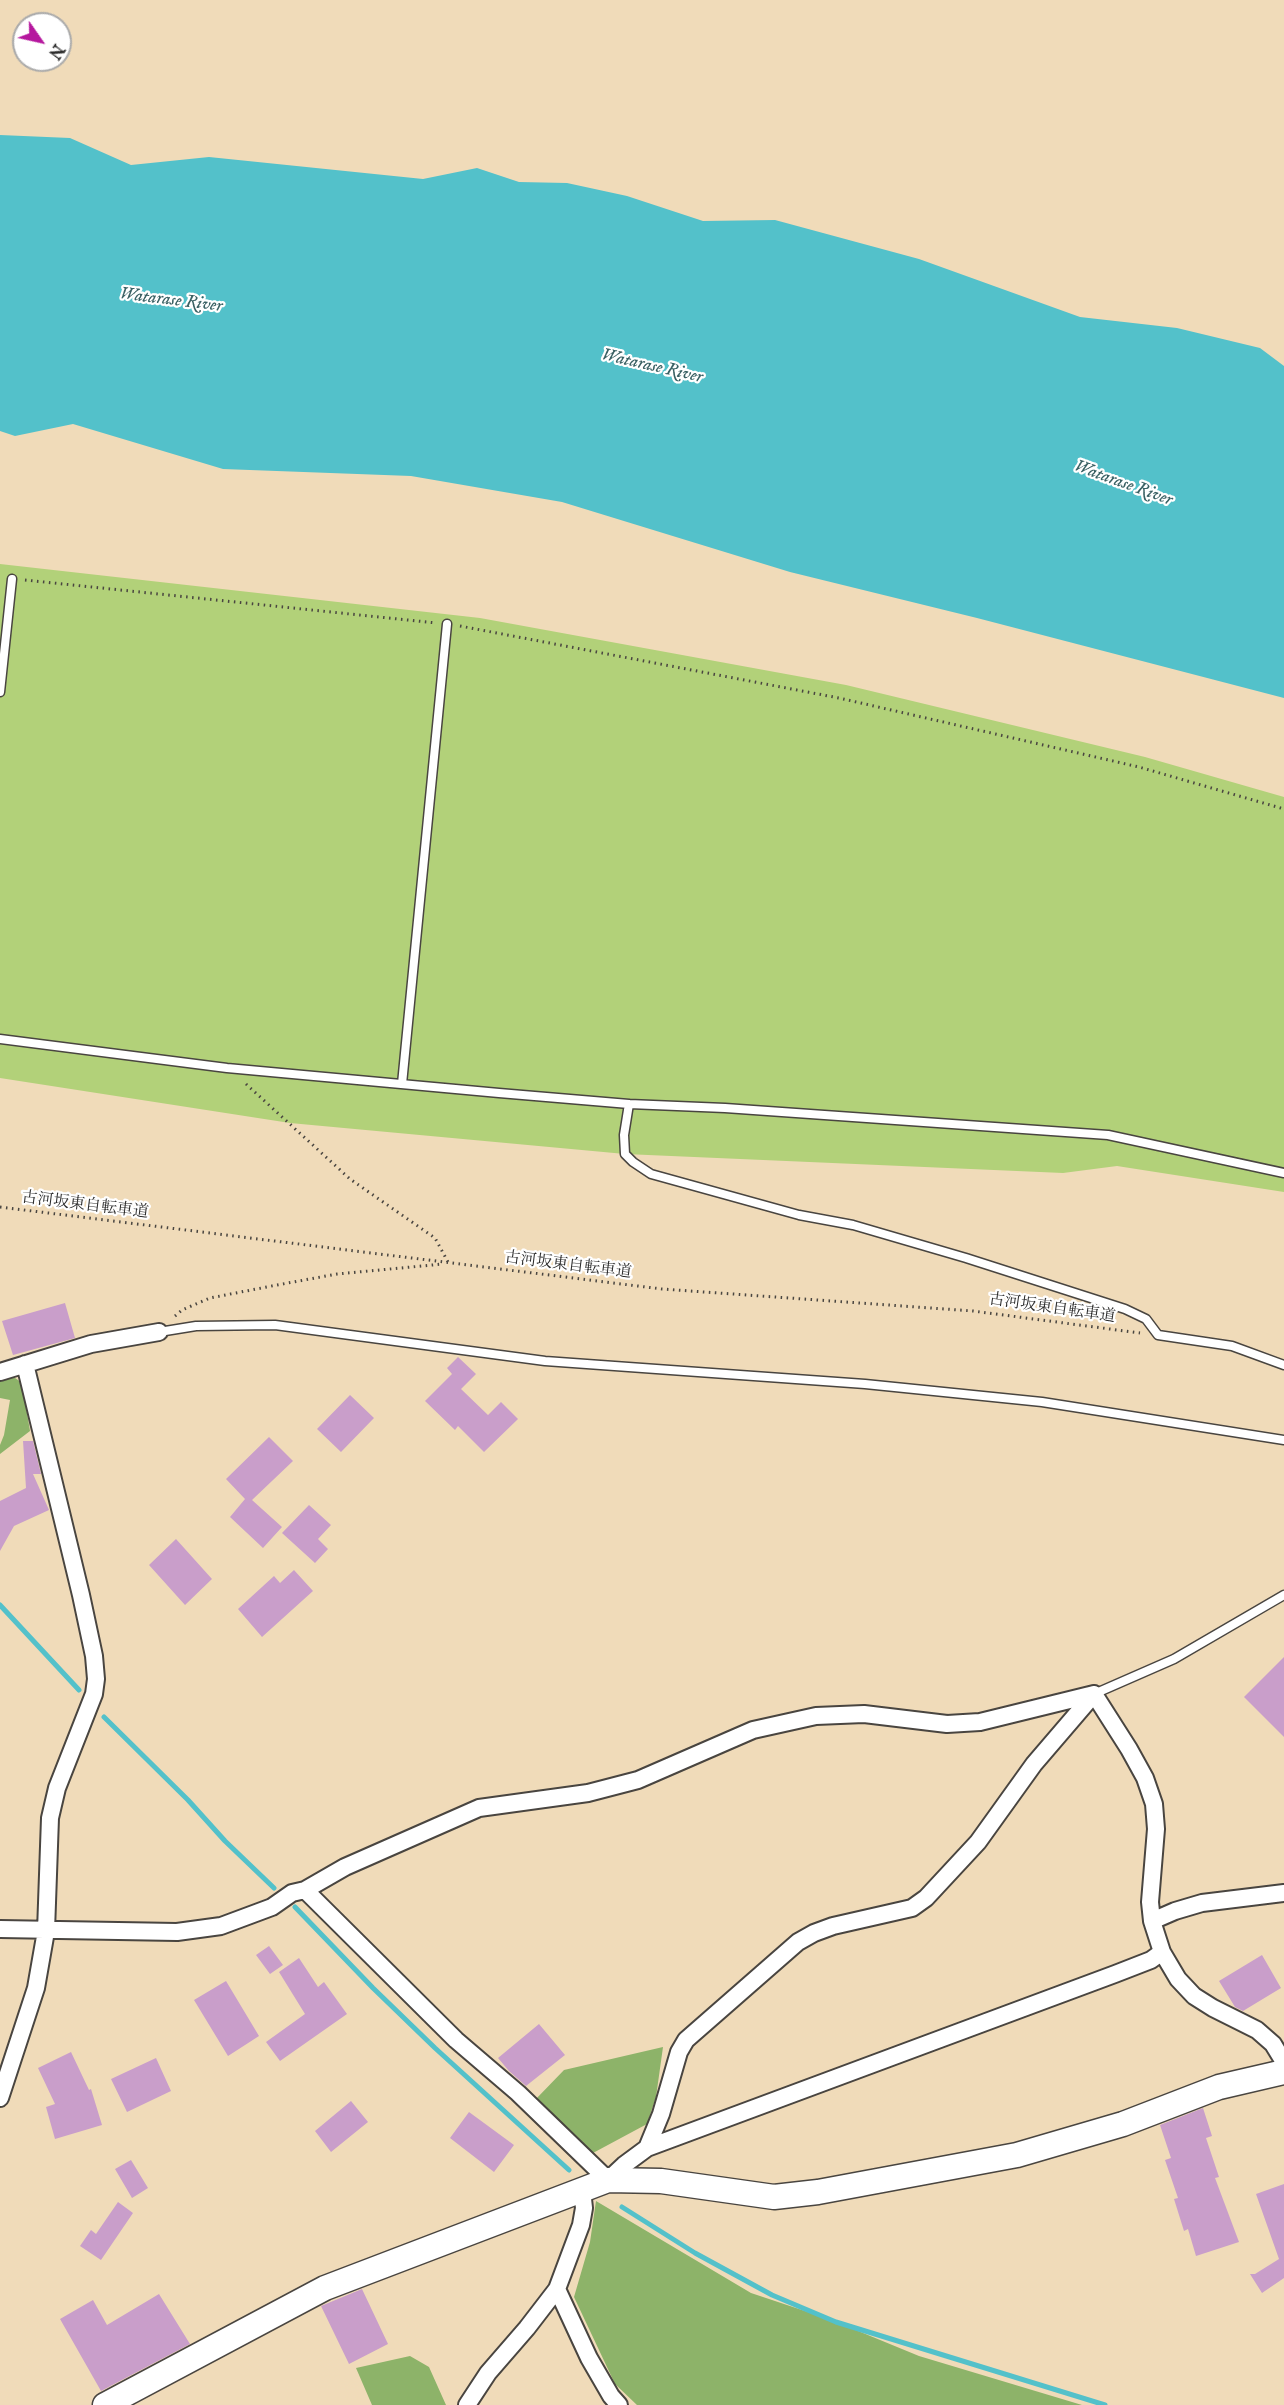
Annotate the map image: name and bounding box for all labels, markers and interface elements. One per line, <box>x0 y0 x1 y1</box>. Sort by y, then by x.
north arrow <box>12 12 72 72</box>
text: N <box>43 40 67 62</box>
water label: Watarase River <box>118 284 224 318</box>
water label: Watarase River <box>599 345 705 389</box>
water label: Watarase River <box>1071 456 1175 512</box>
street label: 古河坂東自転車道 <box>20 1189 150 1223</box>
street label: 古河坂東自転車道 <box>503 1249 633 1283</box>
street label: 古河坂東自転車道 <box>987 1291 1117 1327</box>

